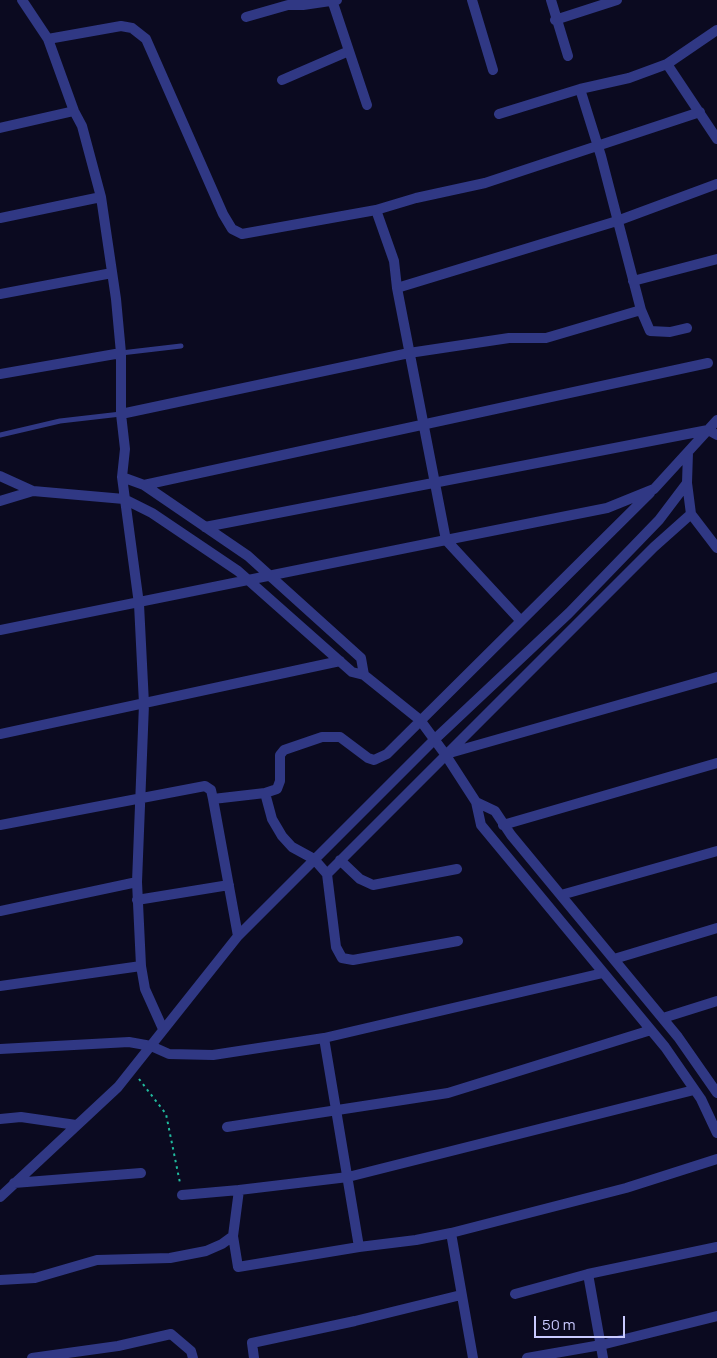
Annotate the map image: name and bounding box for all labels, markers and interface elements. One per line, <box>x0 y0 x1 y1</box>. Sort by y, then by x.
scale bar <box>537 1306 628 1338</box>
text: 50 m <box>542 1314 576 1335</box>

